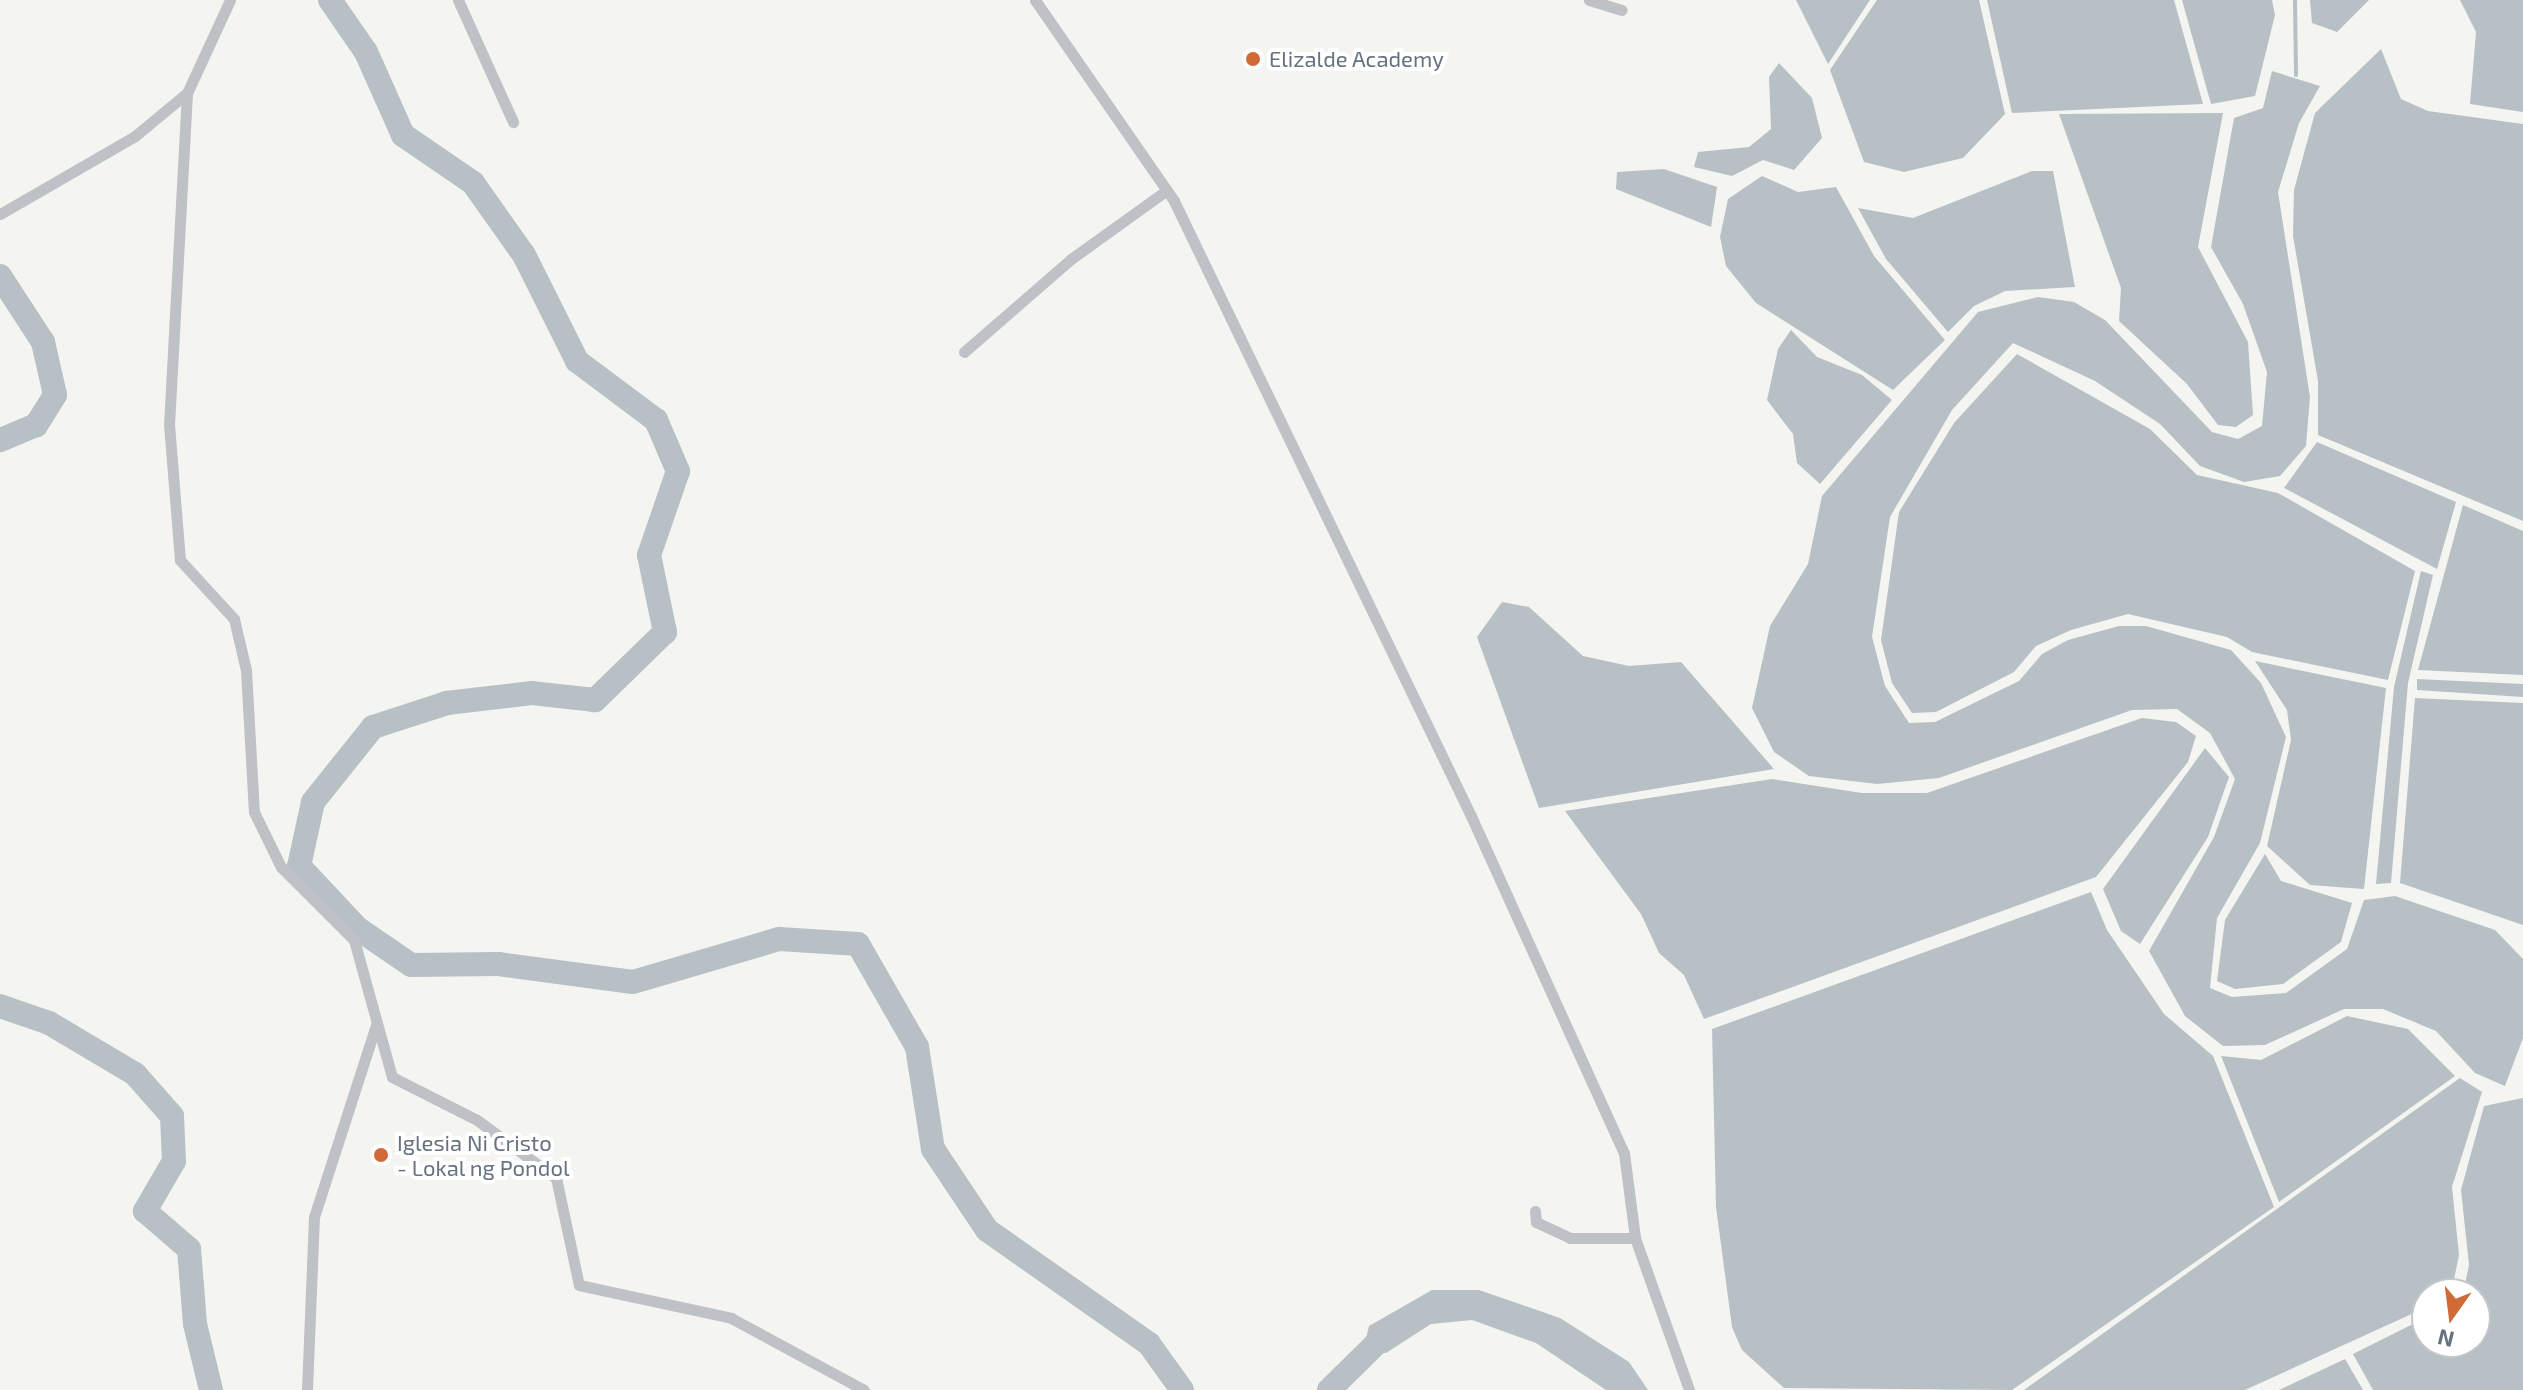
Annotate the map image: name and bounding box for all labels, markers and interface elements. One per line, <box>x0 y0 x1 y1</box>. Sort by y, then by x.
place label: Elizalde Academy <box>1269 46 1444 72</box>
marker: Elizalde Academy <box>1244 50 1262 68</box>
place label: Iglesia Ni Cristo - Lokal ng Pondol <box>397 1129 570 1180</box>
marker: Iglesia Ni Cristo - Lokal ng Pondol <box>372 1146 390 1164</box>
north arrow <box>2411 1278 2491 1358</box>
text: N <box>2435 1325 2457 1354</box>

